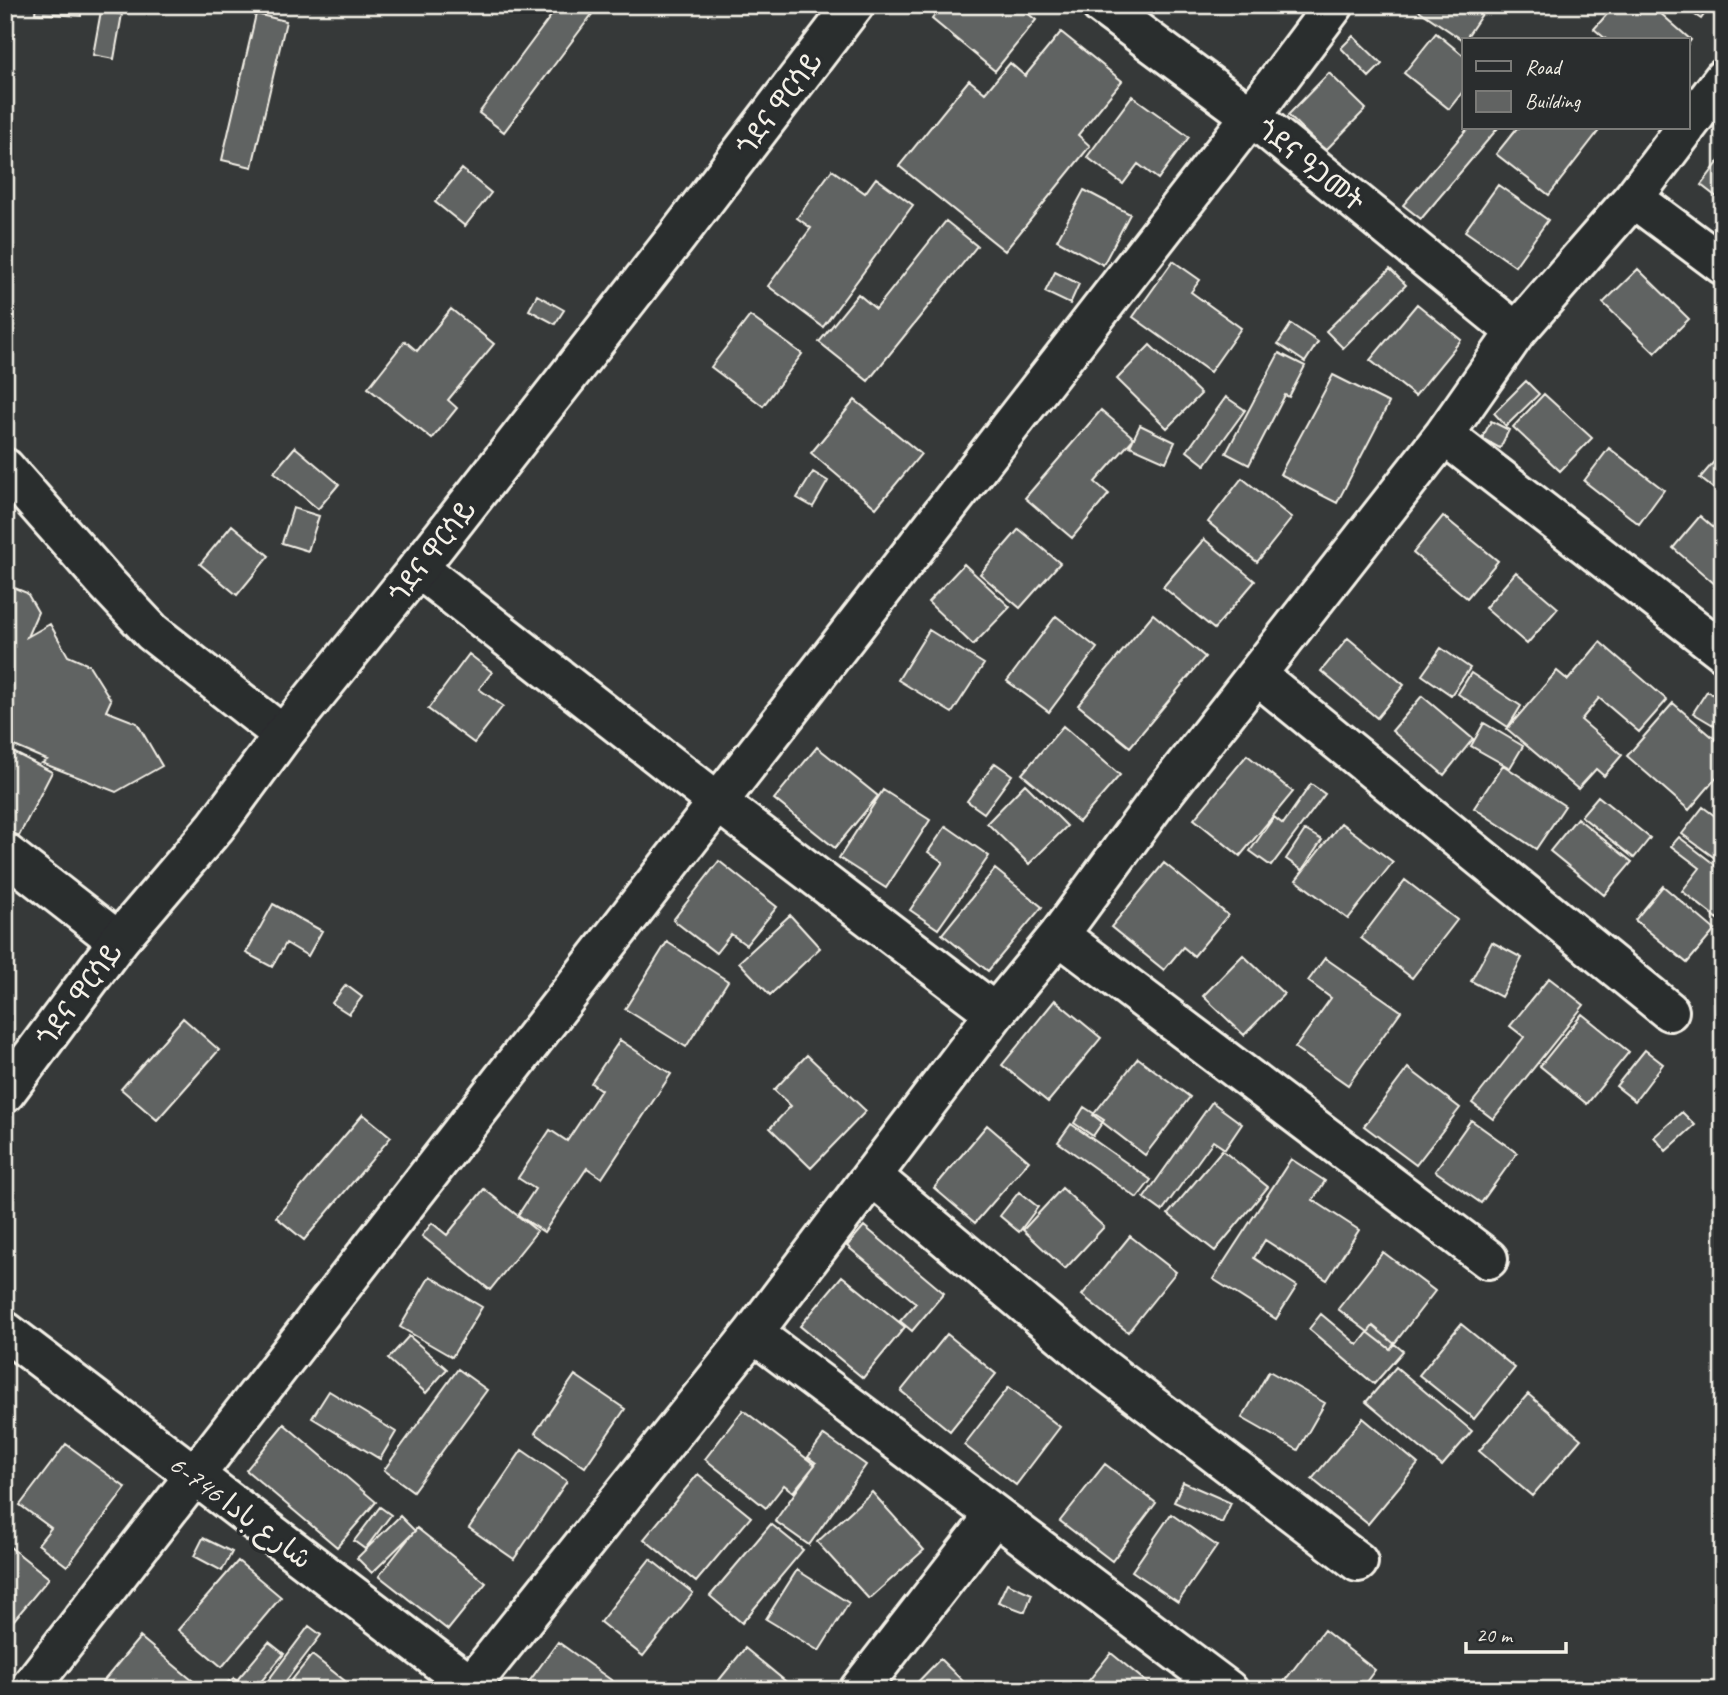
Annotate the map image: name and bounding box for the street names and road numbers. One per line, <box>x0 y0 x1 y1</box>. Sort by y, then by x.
street label: ጎደና ዋርሳይ <box>729 44 830 162</box>
street label: ጎደና ዓጋመት <box>1250 111 1372 220</box>
street label: ጎደና ዋርሳይ <box>381 493 484 610</box>
street label: ጎደና ዋርሳይ <box>29 935 130 1053</box>
street label: شارع بادا 746-6 <box>161 1446 319 1578</box>

